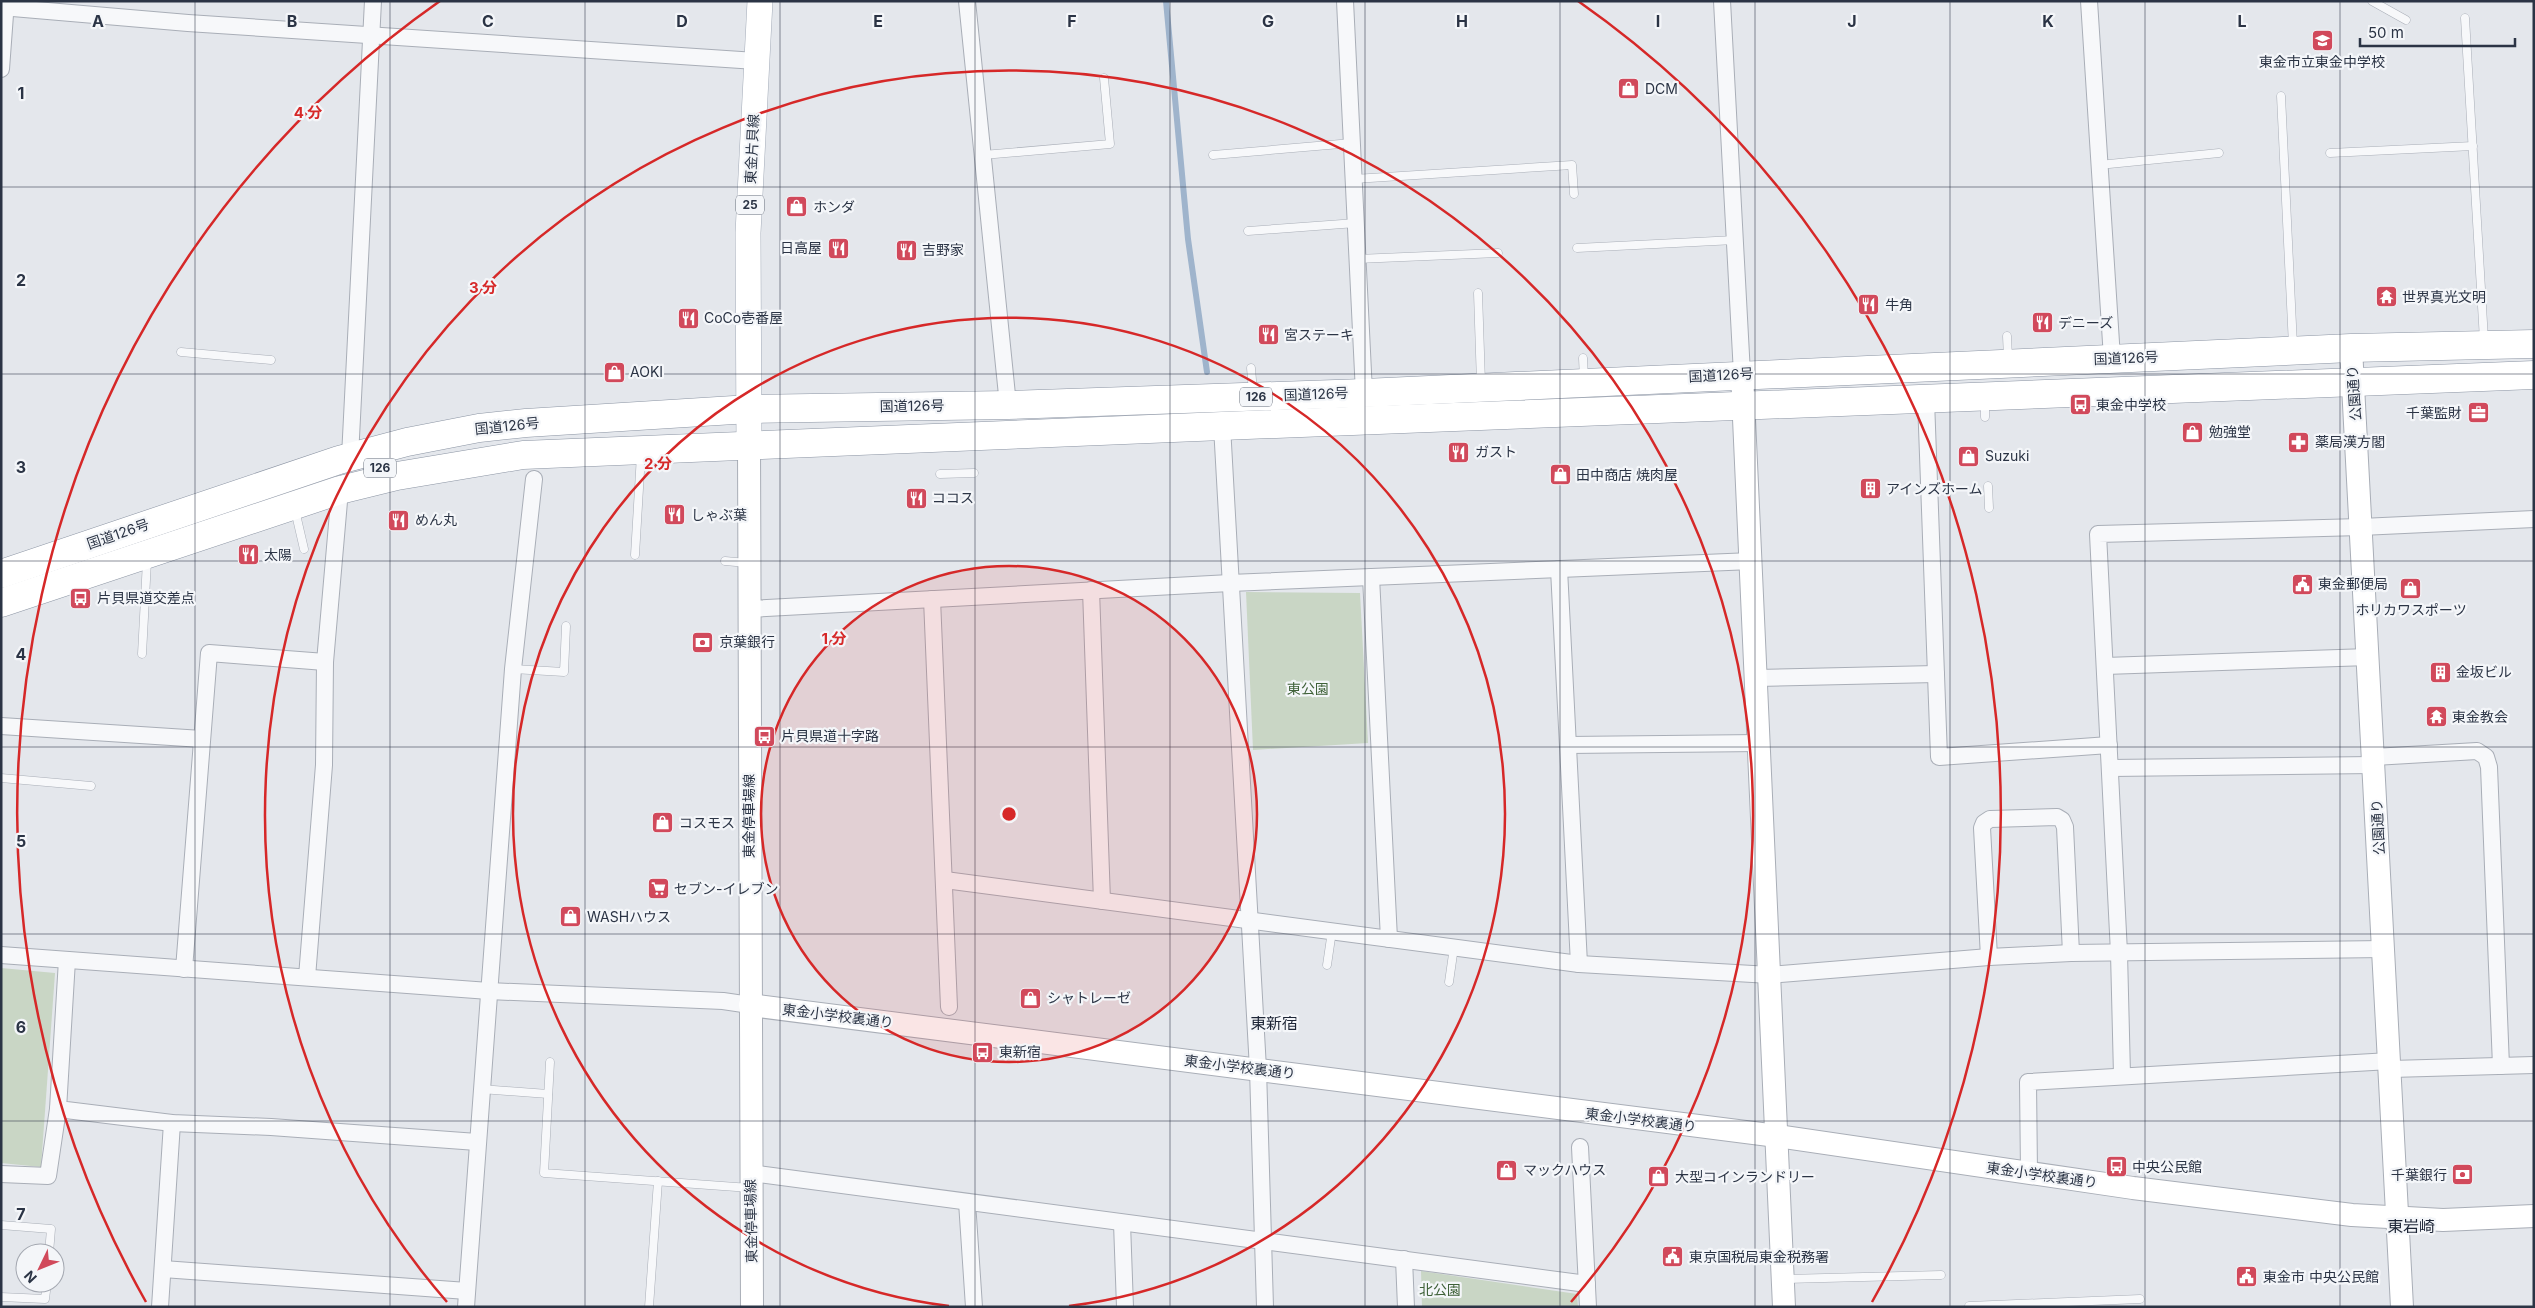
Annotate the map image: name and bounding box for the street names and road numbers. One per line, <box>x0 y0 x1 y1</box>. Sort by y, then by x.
street label: 東金片貝線 <box>741 114 762 184</box>
road number: 25 <box>736 196 764 214</box>
street label: 国道126号 <box>2093 348 2159 367</box>
street label: 国道126号 <box>1688 364 1754 385</box>
street label: 公園通り <box>2343 365 2364 422</box>
street label: 国道126号 <box>1283 384 1349 403</box>
road number: 126 <box>1240 388 1272 407</box>
street label: 国道126号 <box>879 396 945 415</box>
street label: 国道126号 <box>474 414 540 437</box>
road number: 126 <box>364 458 396 478</box>
street label: 国道126号 <box>84 515 151 552</box>
street label: 東金停車場線 <box>740 774 757 858</box>
street label: 公園通り <box>2368 799 2387 855</box>
street label: 東金小学校裏通り <box>781 1000 895 1031</box>
street label: 東金小学校裏通り <box>1183 1051 1297 1082</box>
street label: 東金小学校裏通り <box>1584 1104 1698 1135</box>
street label: 東金小学校裏通り <box>1985 1158 2099 1191</box>
street label: 東金停車場線 <box>741 1179 760 1263</box>

